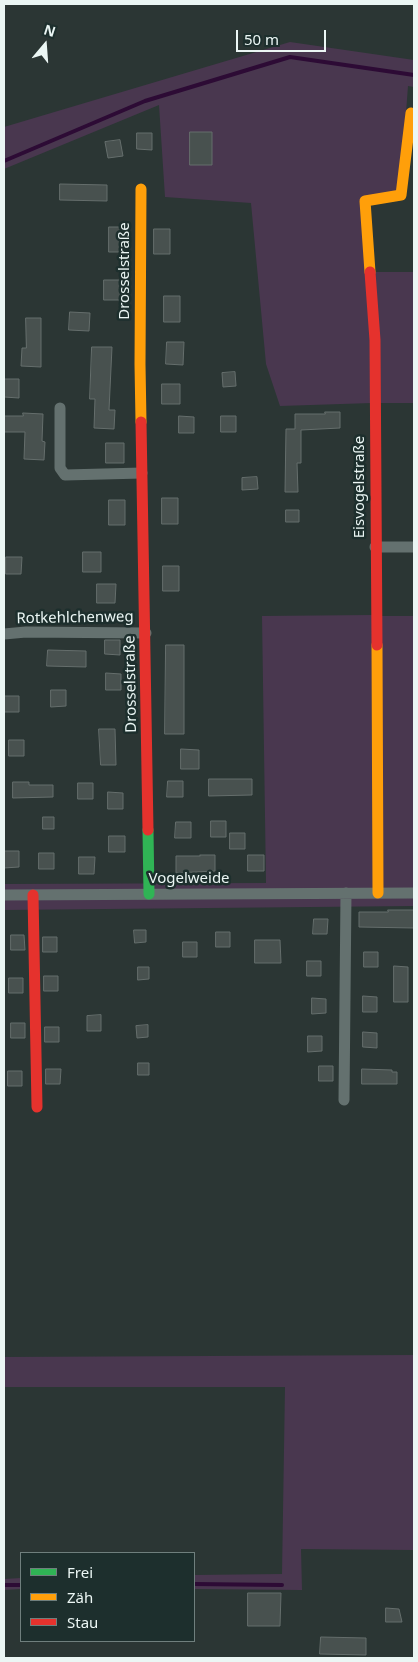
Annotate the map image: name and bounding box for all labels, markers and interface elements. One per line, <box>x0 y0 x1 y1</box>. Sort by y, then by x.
text: N <box>41 19 58 41</box>
north arrow <box>20 20 70 70</box>
scale bar <box>238 20 328 52</box>
text: 50 m <box>244 29 279 49</box>
street label: Drosselstraße <box>116 222 134 320</box>
street label: Eisvogelstraße <box>351 436 369 538</box>
street label: Rotkehlchenweg <box>16 608 134 628</box>
street label: Drosselstraße <box>121 635 141 733</box>
street label: Vogelweide <box>148 870 230 888</box>
legend <box>20 1552 195 1642</box>
text: Frei <box>67 1562 93 1582</box>
text: Zäh <box>67 1587 93 1607</box>
text: Stau <box>67 1612 98 1632</box>

